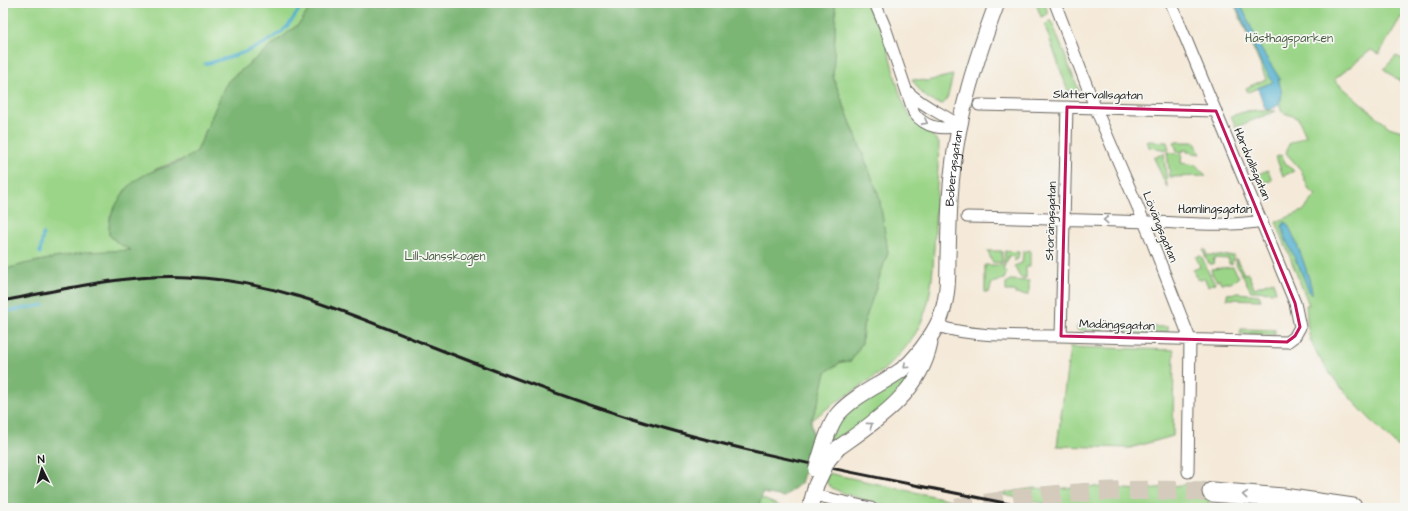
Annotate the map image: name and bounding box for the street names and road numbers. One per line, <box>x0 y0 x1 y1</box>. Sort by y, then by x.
street label: Slåttervallsgatan <box>1053 86 1143 105</box>
street label: Hårdvallsgatan <box>1228 125 1275 203</box>
street label: Bobergsgatan <box>941 129 967 207</box>
street label: Storängsgatan <box>1041 181 1062 261</box>
street label: Lövängsgatan <box>1137 189 1182 265</box>
street label: Hamlingsgatan <box>1178 201 1252 219</box>
street label: Madängsgatan <box>1079 315 1155 336</box>

